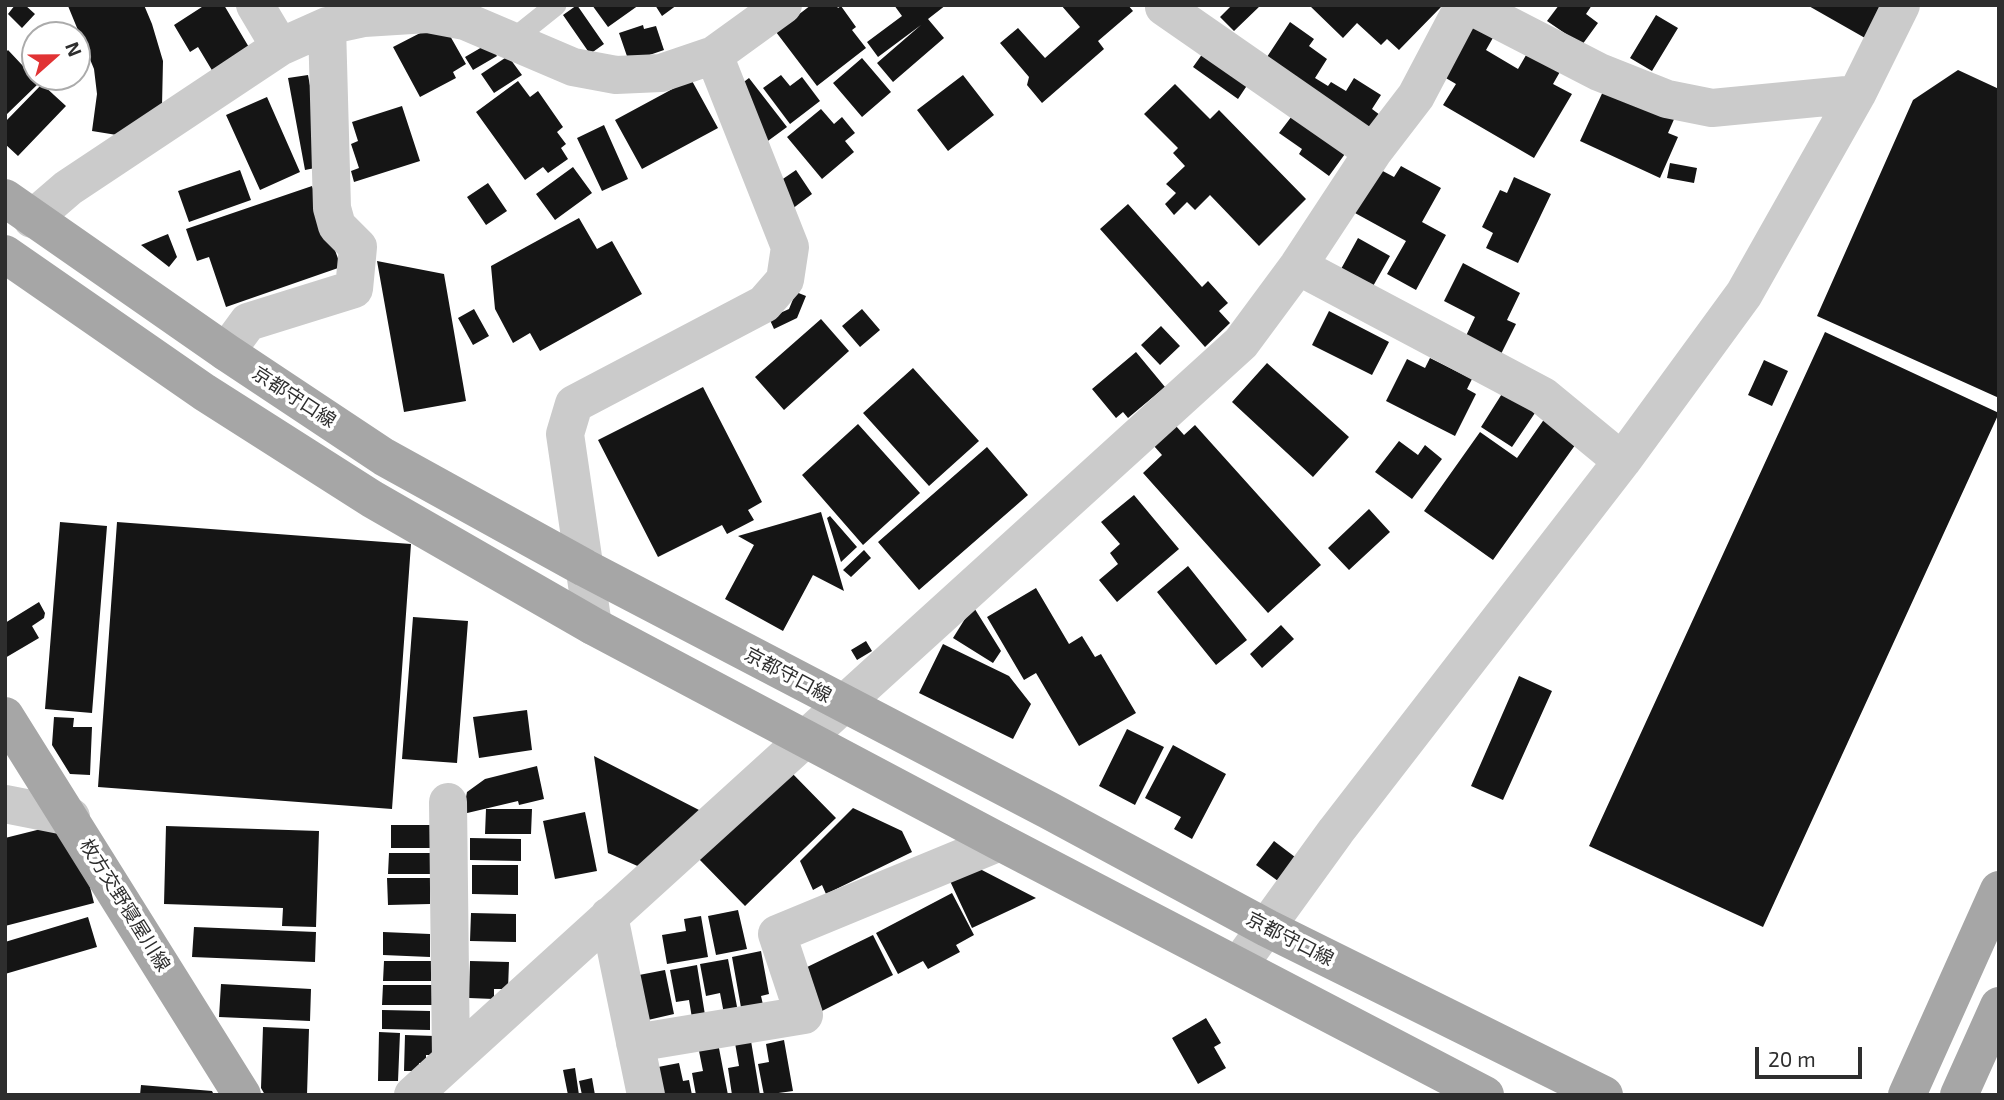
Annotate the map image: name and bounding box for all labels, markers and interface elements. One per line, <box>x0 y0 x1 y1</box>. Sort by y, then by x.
north arrow <box>21 21 91 91</box>
text: N <box>61 38 87 60</box>
street label: 京都守口線 <box>248 362 340 432</box>
street label: 京都守口線 <box>741 643 835 707</box>
street label: 枚方交野寝屋川線 <box>75 835 175 975</box>
street label: 京都守口線 <box>1243 907 1337 971</box>
scale bar <box>1759 1034 1866 1078</box>
text: 20 m <box>1768 1046 1816 1071</box>

